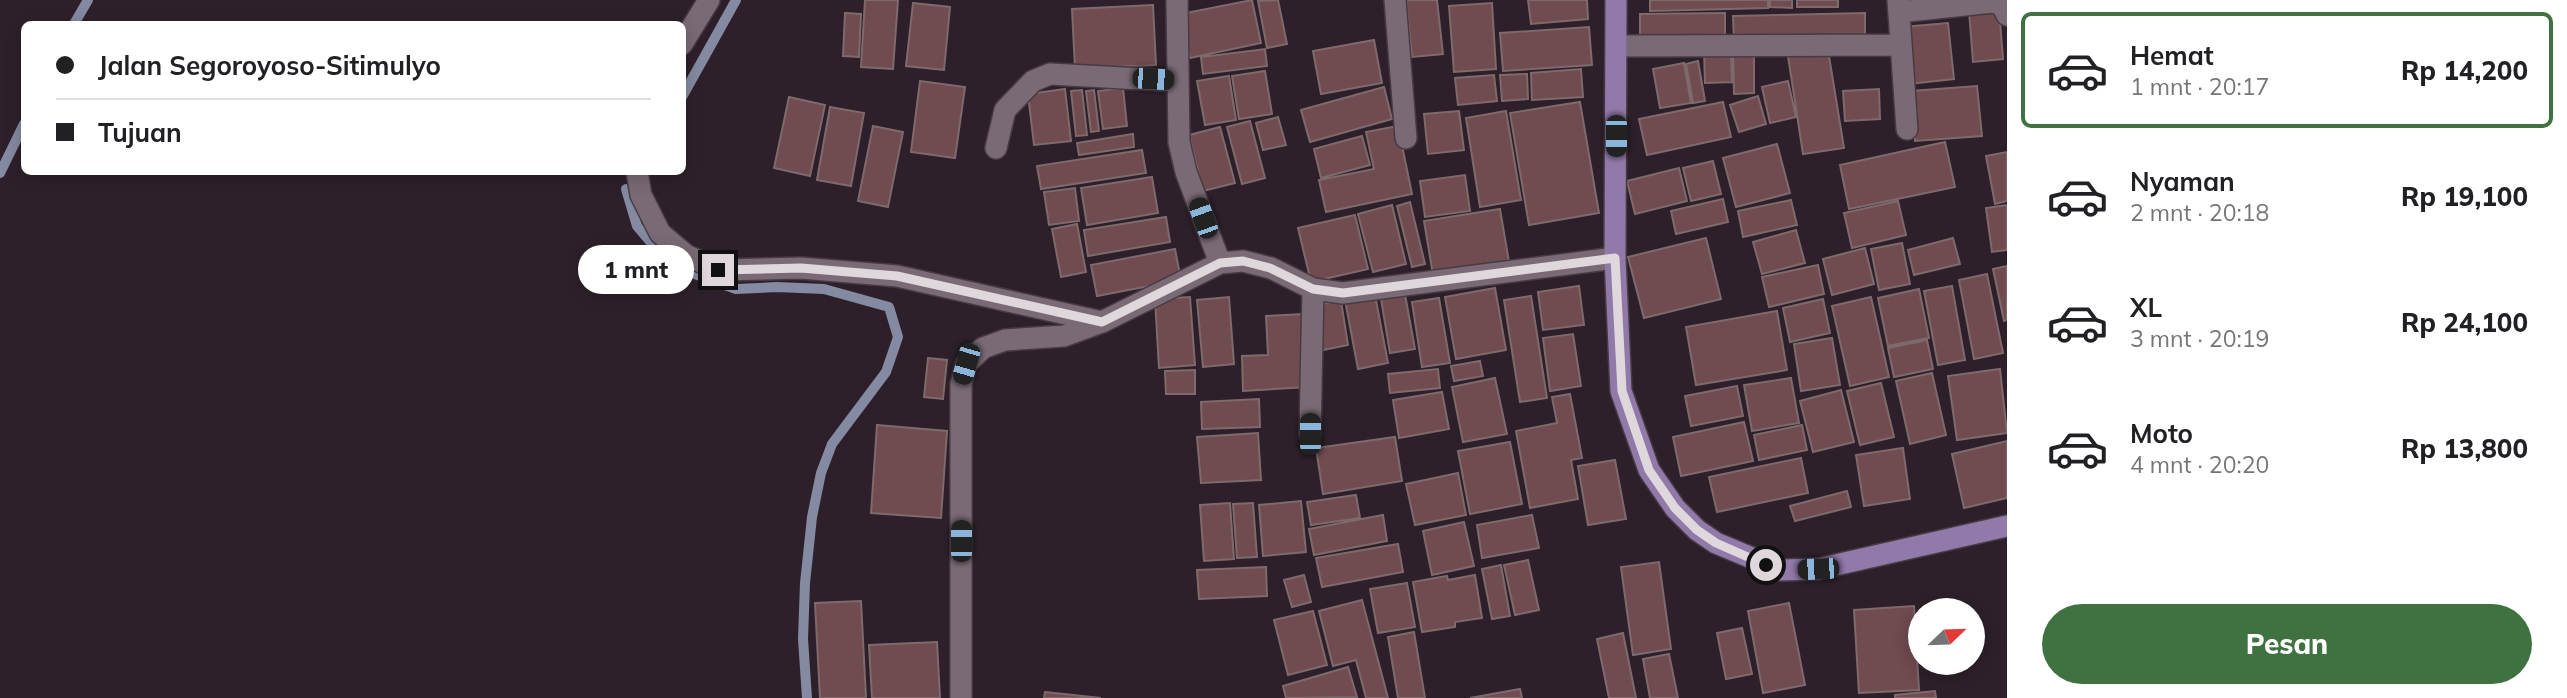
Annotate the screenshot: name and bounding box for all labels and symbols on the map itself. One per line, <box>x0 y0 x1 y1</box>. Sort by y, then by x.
car <box>1132 67 1175 91</box>
car <box>1606 115 1627 157</box>
car <box>1186 195 1221 241</box>
callout: 1 mnt <box>578 246 694 294</box>
route end <box>702 254 734 286</box>
car <box>951 341 982 387</box>
car <box>1300 413 1321 455</box>
car <box>951 520 972 562</box>
route start <box>1750 549 1782 581</box>
car <box>1797 558 1840 580</box>
north arrow <box>1908 598 1984 676</box>

